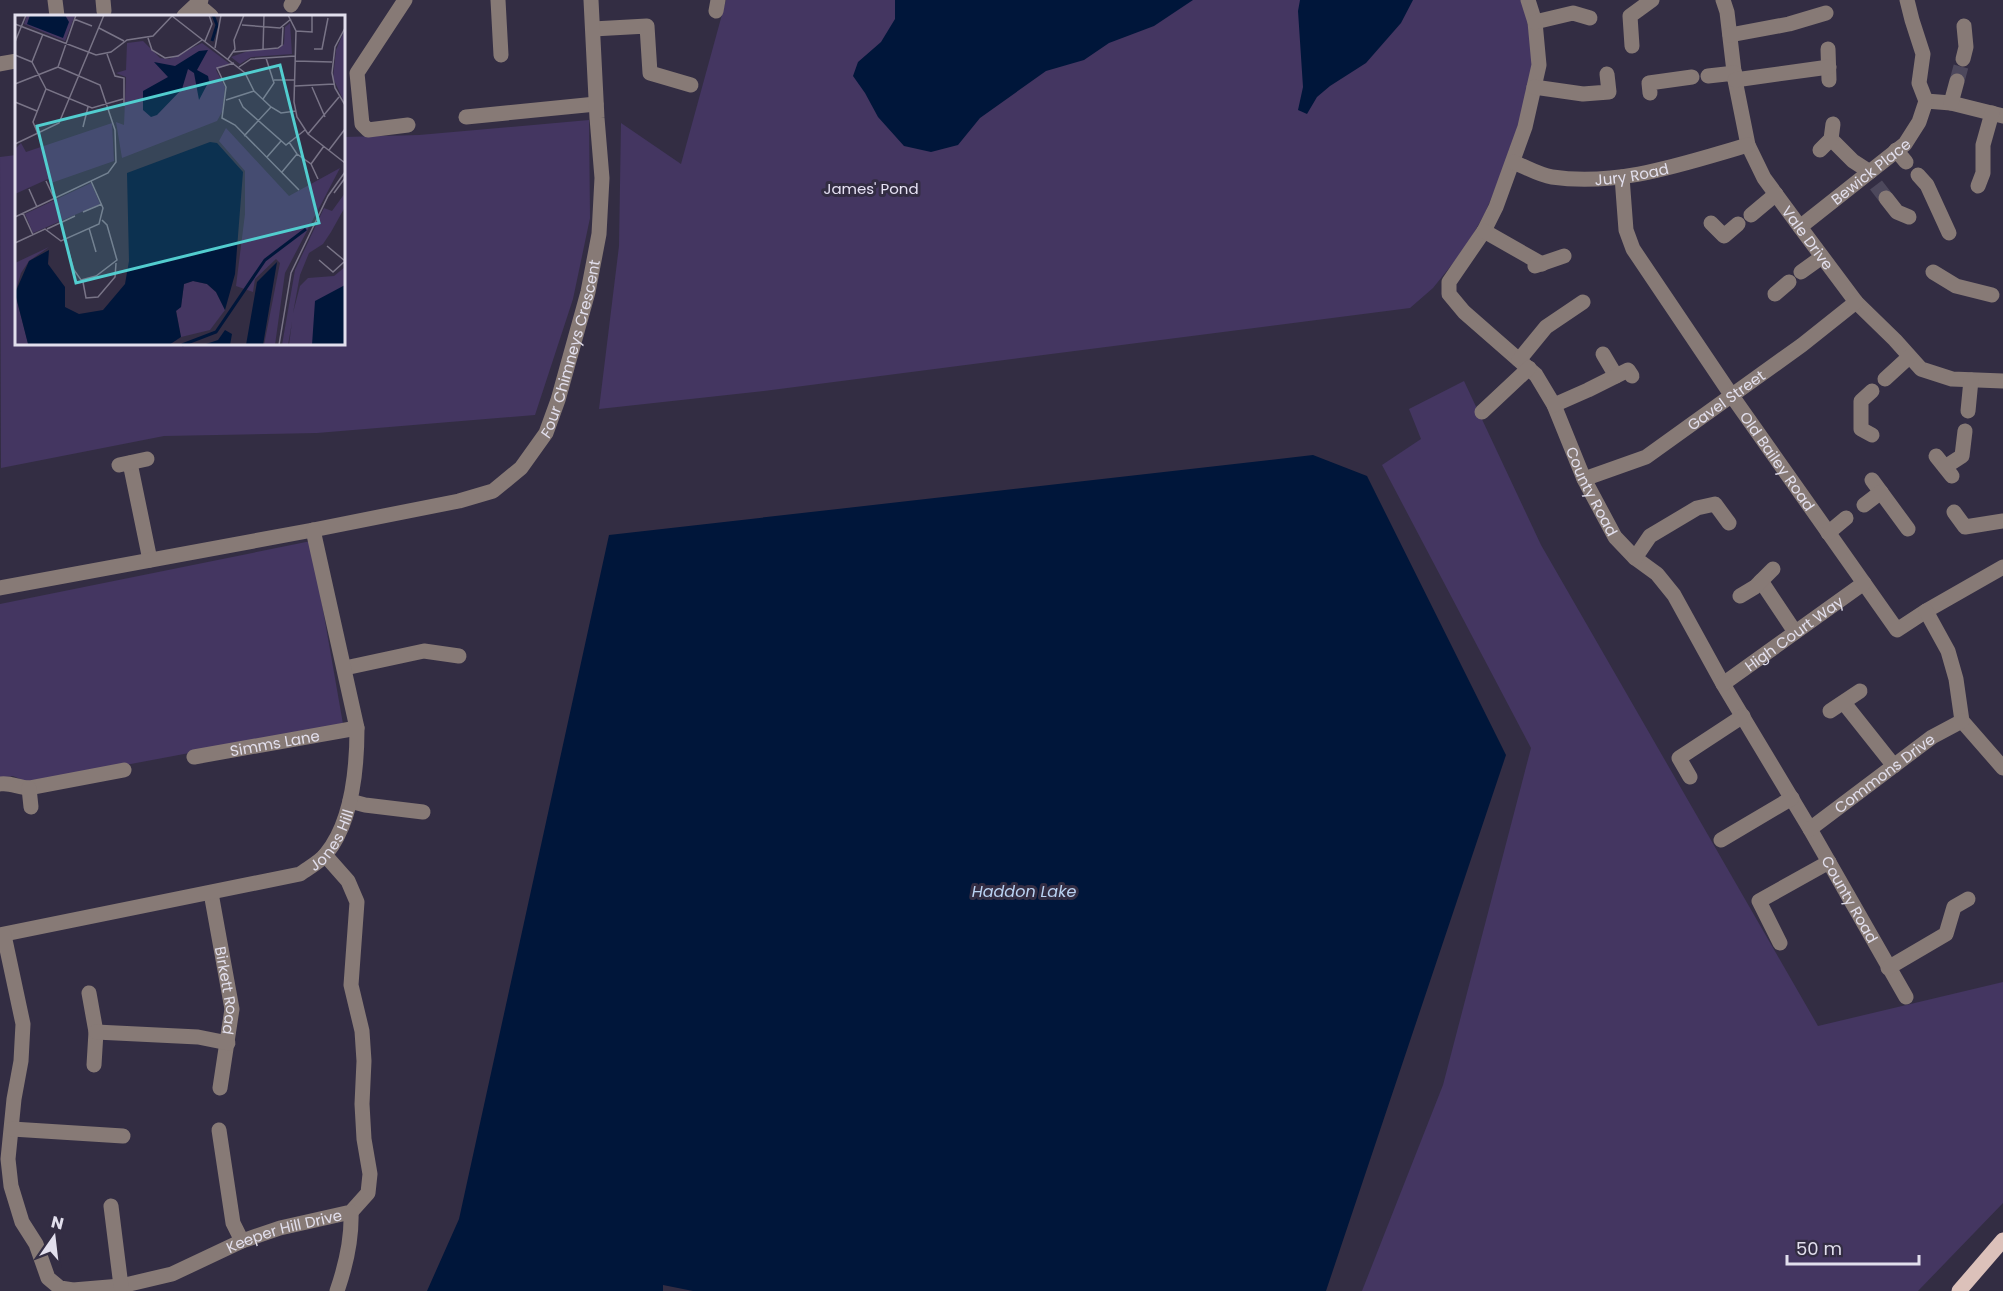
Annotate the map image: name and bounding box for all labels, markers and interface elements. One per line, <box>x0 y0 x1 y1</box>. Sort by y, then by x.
inset map <box>15 15 345 345</box>
street label: Bewick Place <box>1826 133 1915 209</box>
street label: Jury Road <box>1594 157 1671 190</box>
park label: James' Pond <box>823 178 919 199</box>
street label: Vale Drive <box>1777 201 1839 274</box>
street label: Four Chimneys Crescent <box>535 258 604 442</box>
street label: Gavel Street <box>1683 365 1769 435</box>
street label: Old Bailey Road <box>1735 407 1820 515</box>
street label: County Road <box>1561 443 1623 540</box>
street label: High Court Way <box>1740 590 1848 676</box>
street label: Simms Lane <box>228 724 321 761</box>
street label: Commons Drive <box>1830 728 1939 818</box>
street label: Jones Hill <box>305 807 358 875</box>
street label: County Road <box>1817 852 1883 947</box>
water label: Haddon Lake <box>972 880 1076 903</box>
street label: Birkett Road <box>210 944 243 1036</box>
street label: Keeper Hill Drive <box>223 1204 344 1258</box>
north arrow <box>24 1207 84 1267</box>
text: N <box>49 1210 66 1236</box>
scale bar <box>1787 1228 1919 1266</box>
text: 50 m <box>1796 1236 1842 1261</box>

